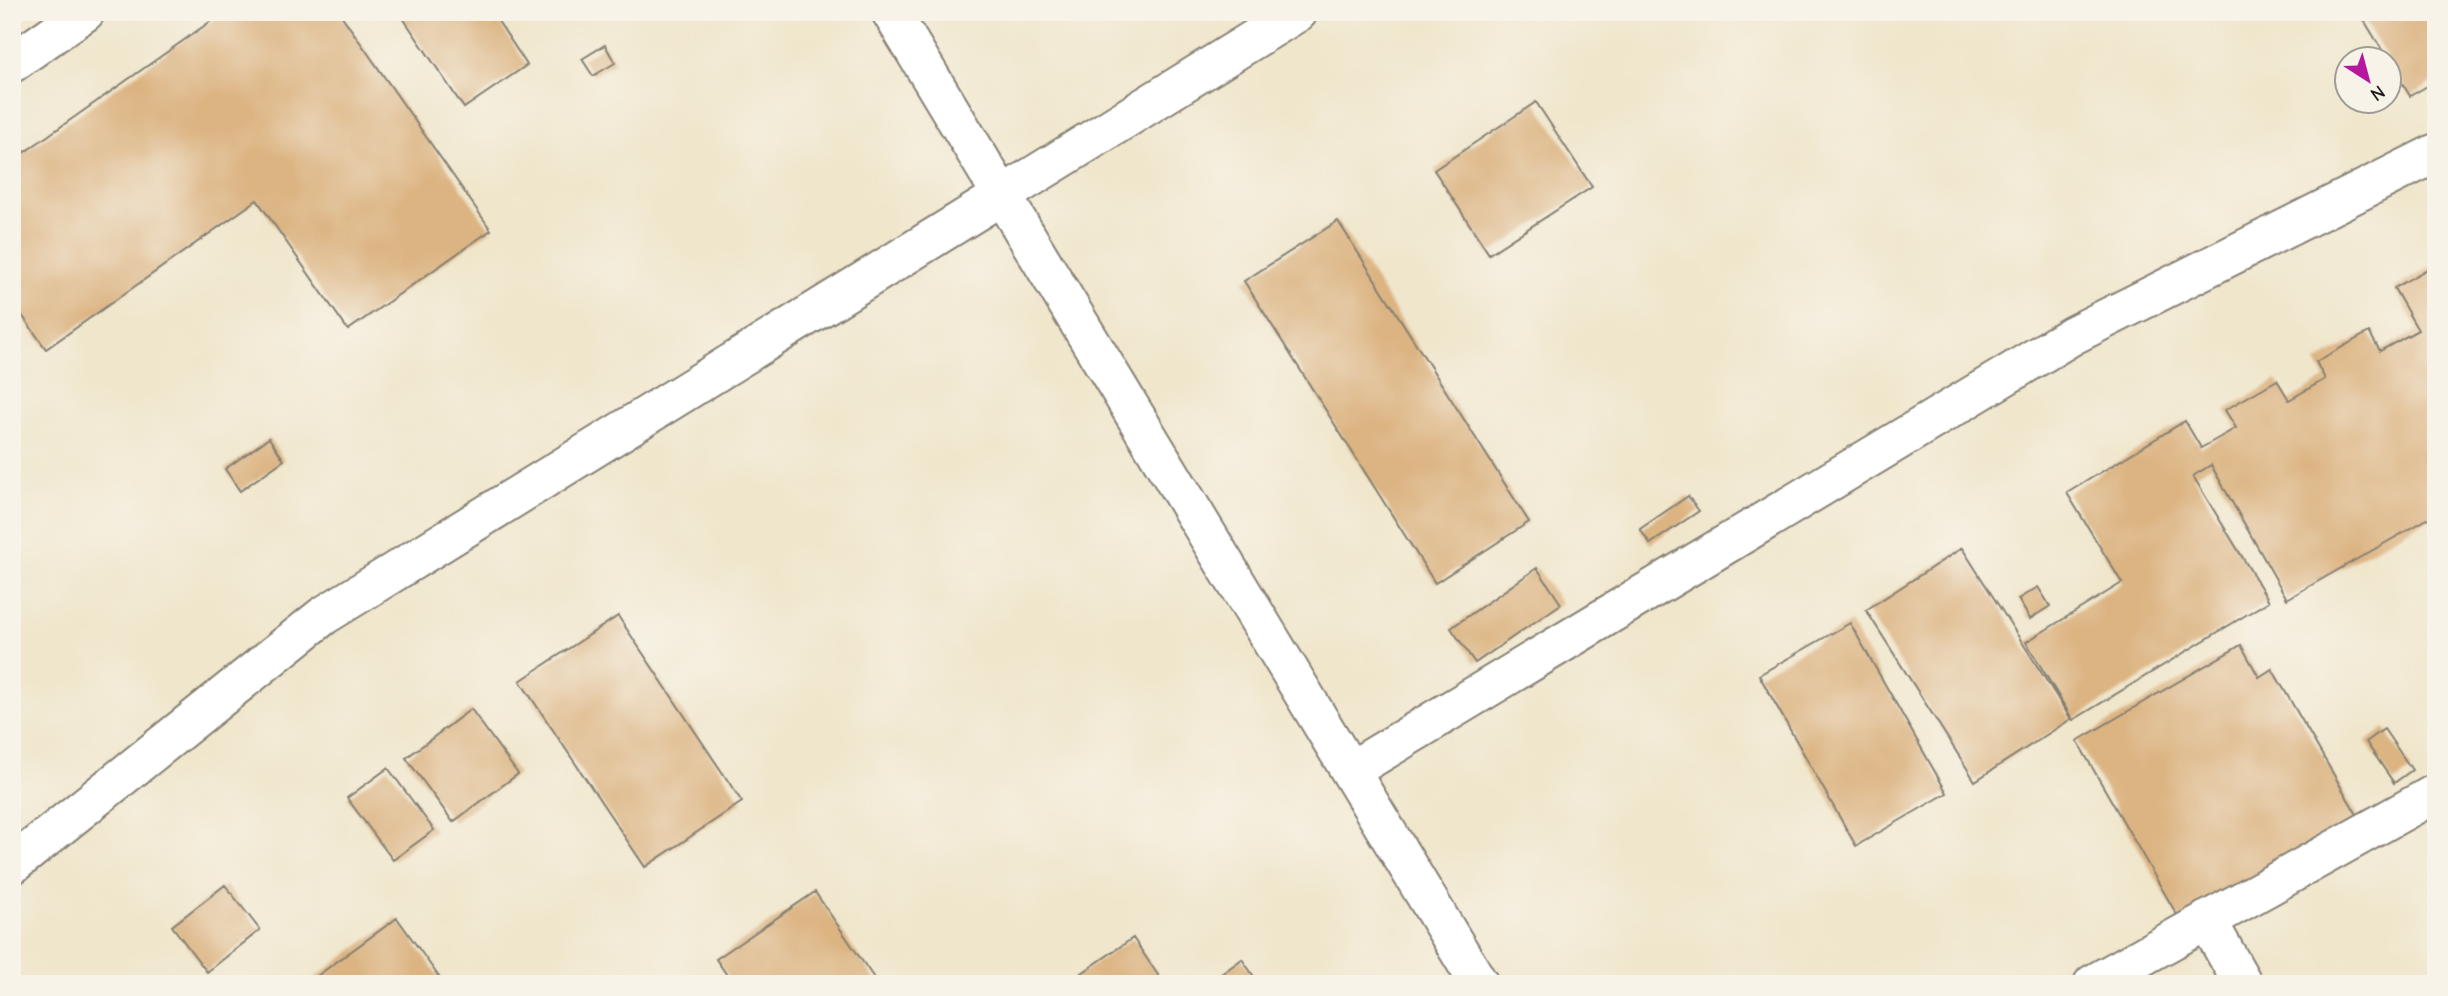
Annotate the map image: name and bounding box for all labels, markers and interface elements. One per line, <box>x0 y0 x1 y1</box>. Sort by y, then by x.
north arrow <box>2332 46 2402 116</box>
text: N <box>2366 80 2389 105</box>

